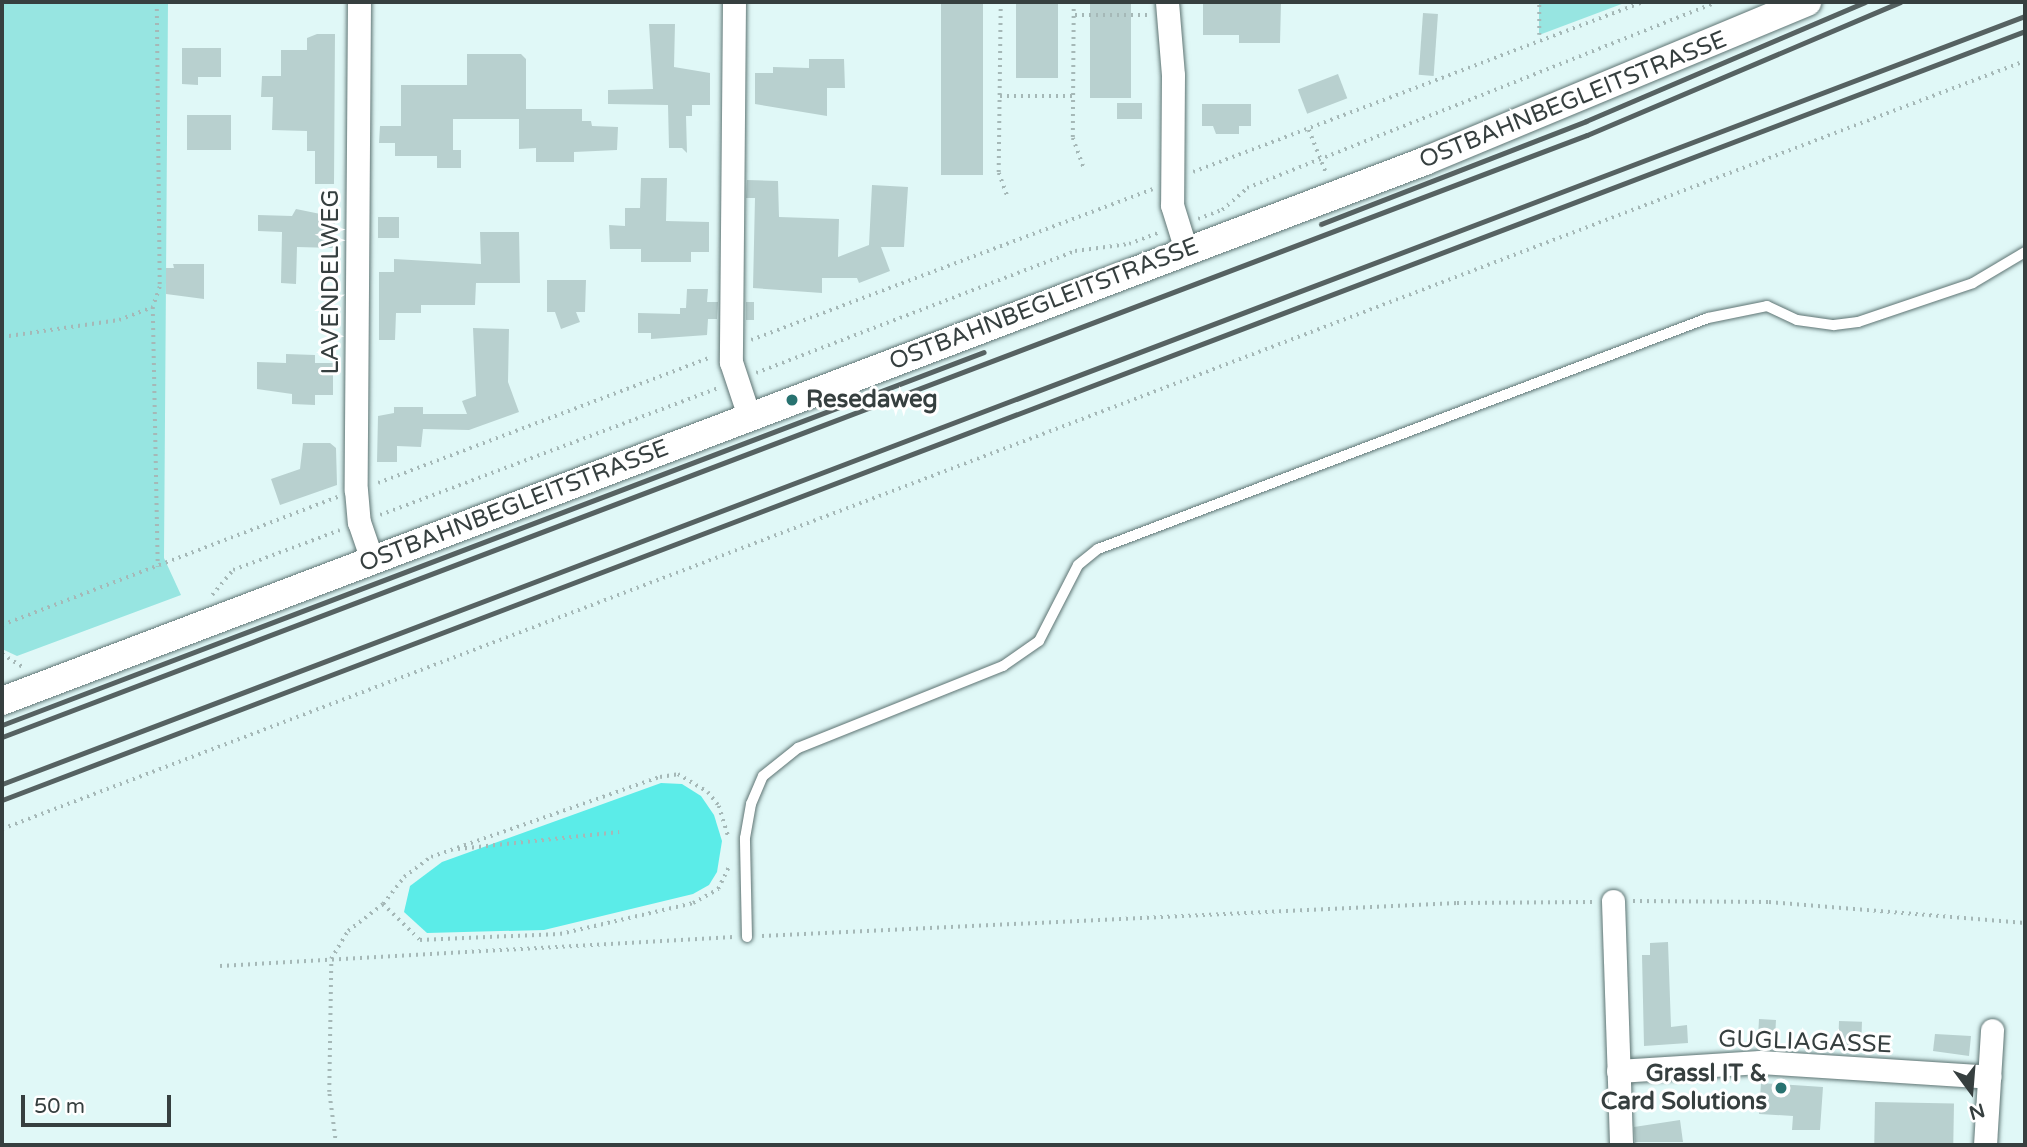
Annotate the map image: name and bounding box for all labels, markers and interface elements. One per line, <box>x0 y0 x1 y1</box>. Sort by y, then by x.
street label: OSTBAHNBEGLEITSTRASSE <box>1415 25 1731 175</box>
street label: LAVENDELWEG <box>317 189 345 375</box>
street label: OSTBAHNBEGLEITSTRASSE <box>885 232 1203 376</box>
place label: Resedaweg <box>806 386 938 414</box>
marker: Resedaweg <box>784 392 800 408</box>
street label: OSTBAHNBEGLEITSTRASSE <box>355 434 673 578</box>
street label: GUGLIAGASSE <box>1718 1025 1892 1059</box>
north arrow <box>1936 1056 2006 1126</box>
place label: Grassl IT & Card Solutions <box>1601 1060 1767 1116</box>
scale bar <box>24 1080 175 1124</box>
marker: Grassl IT & Card Solutions <box>1773 1080 1789 1096</box>
text: 50 m <box>34 1094 85 1119</box>
text: N <box>1966 1099 1987 1124</box>

